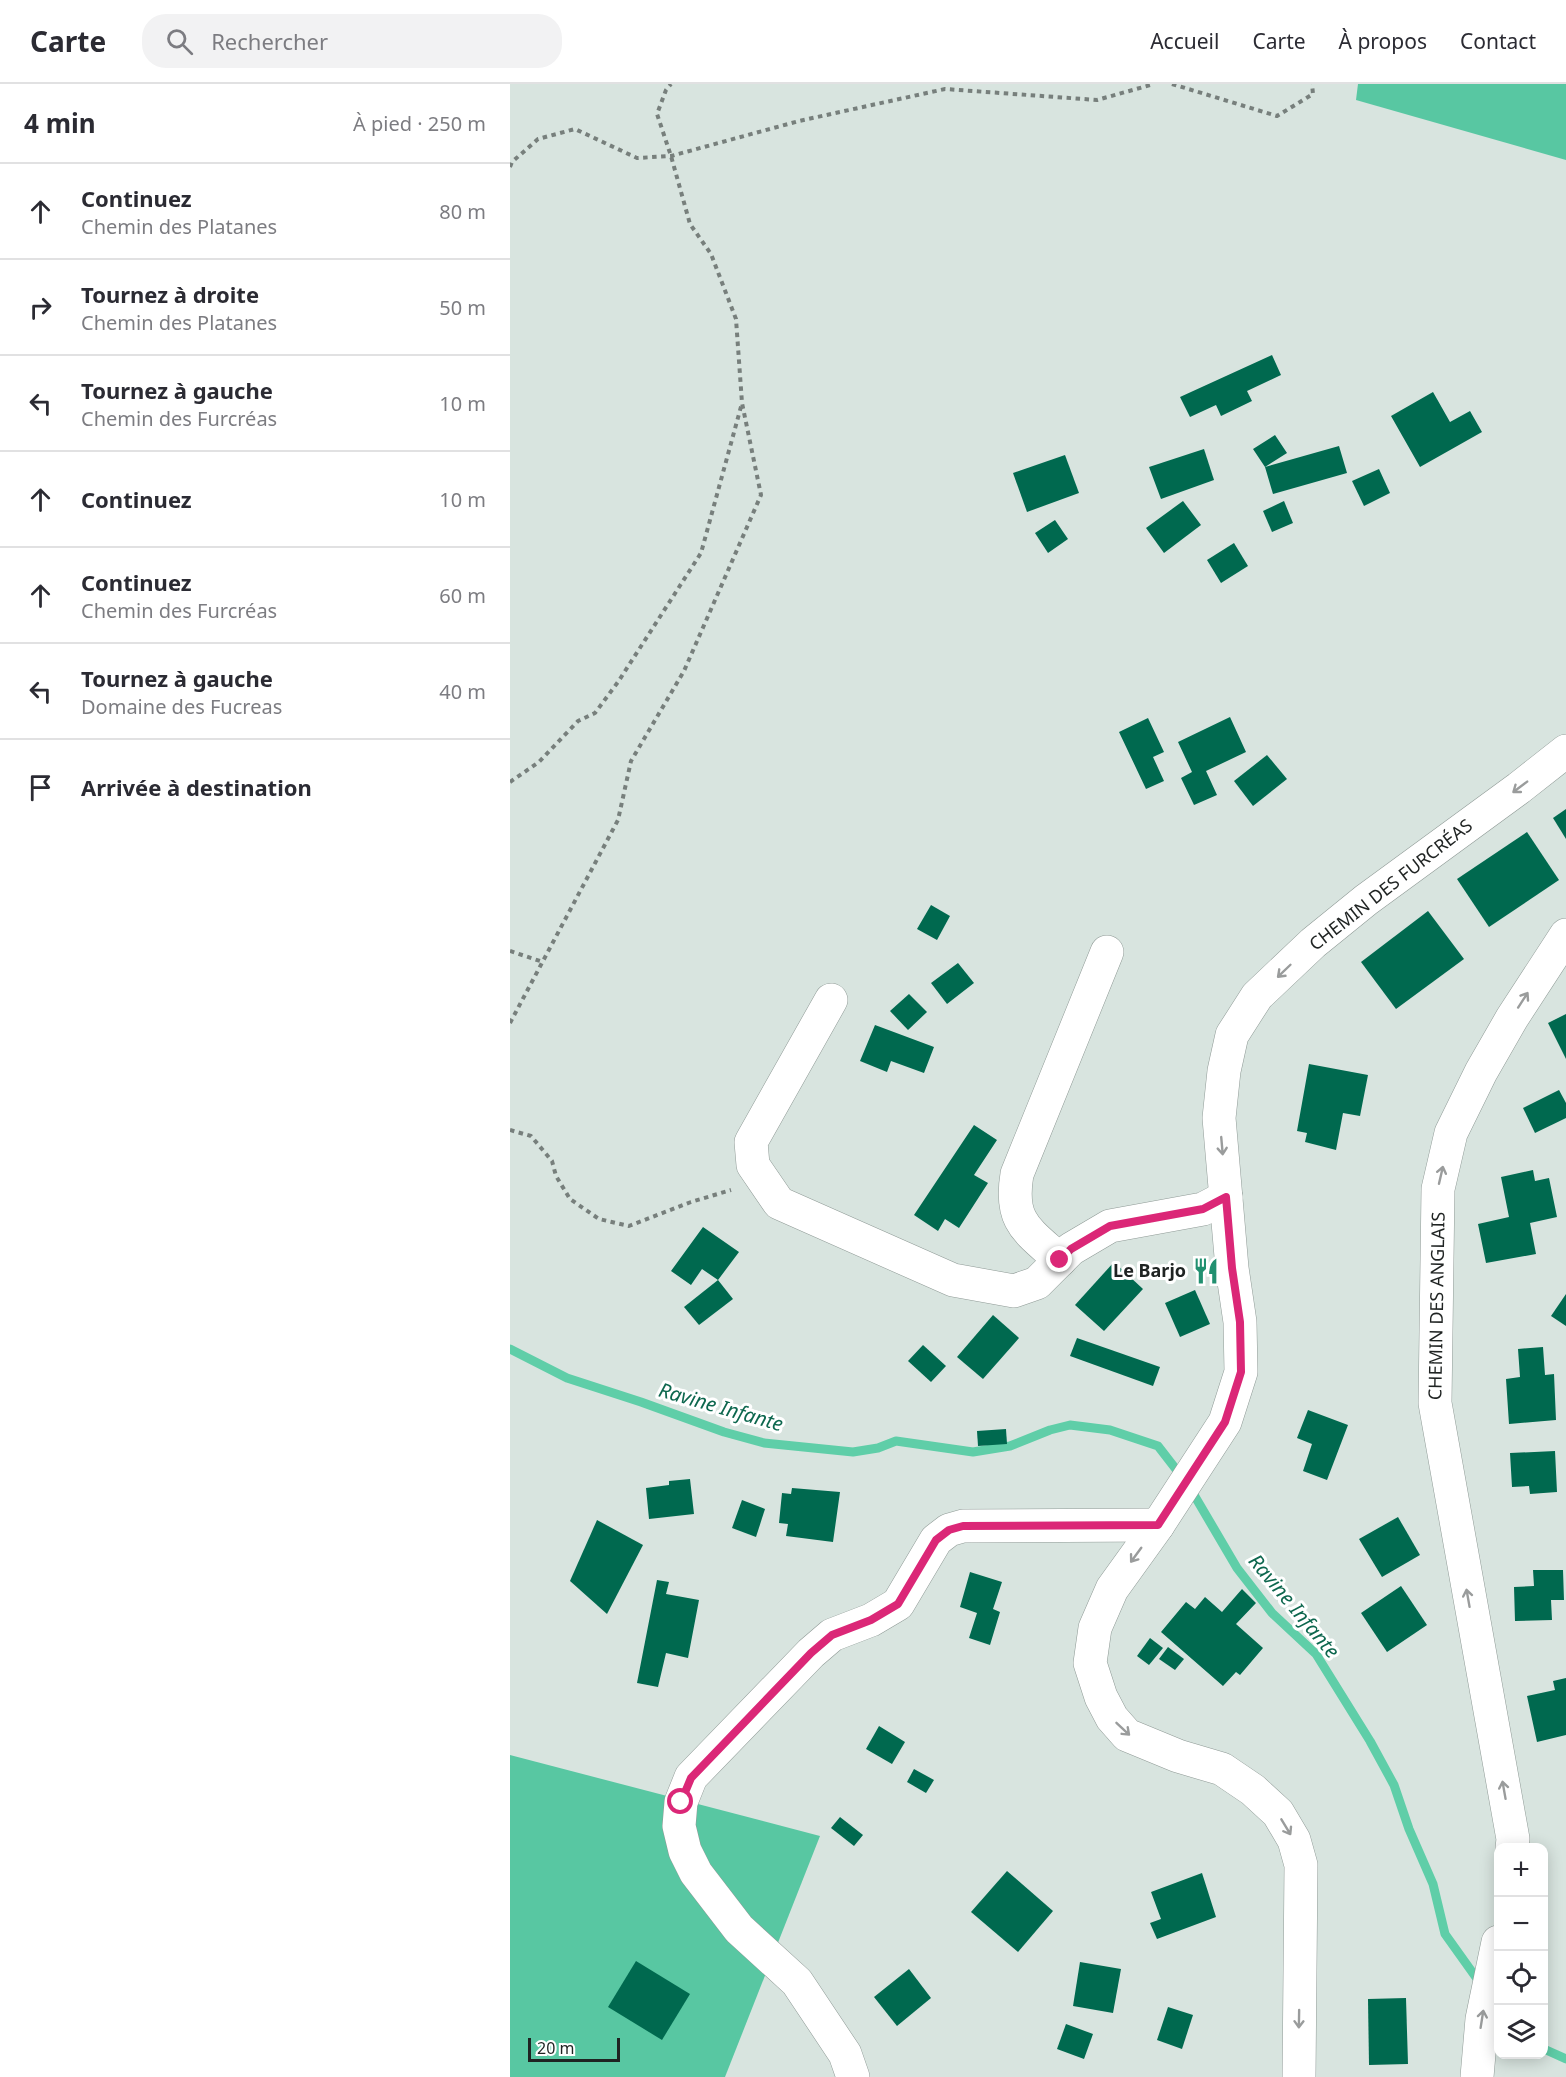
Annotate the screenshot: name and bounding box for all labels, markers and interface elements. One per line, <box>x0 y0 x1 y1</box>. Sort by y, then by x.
search box <box>142 14 562 68</box>
text: Carte <box>30 22 106 60</box>
icon: search <box>163 25 196 58</box>
text: Rechercher <box>211 26 328 56</box>
text: Accueil <box>1150 27 1219 55</box>
text: Carte <box>1252 27 1306 55</box>
text: À propos <box>1339 27 1427 55</box>
text: Contact <box>1460 27 1536 55</box>
text: 4 min <box>24 105 96 141</box>
text: À pied · 250 m <box>353 110 486 137</box>
text: Continuez <box>81 183 192 213</box>
icon: ahead <box>24 195 57 228</box>
text: 80 m <box>439 198 486 225</box>
text: Chemin des Platanes <box>81 213 277 240</box>
text: Tournez à droite <box>81 279 259 309</box>
icon: right <box>24 291 57 324</box>
text: 50 m <box>439 294 486 321</box>
text: Chemin des Platanes <box>81 309 277 336</box>
text: Tournez à gauche <box>81 375 273 405</box>
icon: left <box>24 387 57 420</box>
text: 10 m <box>439 390 486 417</box>
text: Chemin des Furcréas <box>81 405 277 432</box>
icon: ahead <box>24 483 57 516</box>
text: Continuez <box>81 484 192 514</box>
text: 10 m <box>439 486 486 513</box>
text: Continuez <box>81 567 192 597</box>
icon: ahead <box>24 579 57 612</box>
text: 60 m <box>439 582 486 609</box>
text: Chemin des Furcréas <box>81 597 277 624</box>
text: Tournez à gauche <box>81 663 273 693</box>
icon: left <box>24 675 57 708</box>
text: 40 m <box>439 678 486 705</box>
text: Domaine des Fucreas <box>81 693 282 720</box>
icon: arrive <box>24 771 57 804</box>
text: Arrivée à destination <box>81 772 312 802</box>
one-way arrow <box>1512 781 1528 793</box>
street label: CHEMIN DES FURCRÉAS <box>1304 813 1477 956</box>
one-way arrow <box>1276 964 1291 979</box>
one-way arrow <box>1517 992 1529 1009</box>
one-way arrow <box>1217 1136 1228 1156</box>
one-way arrow <box>1436 1166 1447 1186</box>
street label: CHEMIN DES ANGLAIS <box>1422 1211 1450 1400</box>
route end <box>1046 1246 1072 1272</box>
restaurant icon: Le Barjo <box>1191 1256 1221 1286</box>
place label: Le Barjo <box>1113 1258 1186 1282</box>
water label: Ravine Infante <box>656 1376 786 1437</box>
one-way arrow <box>1130 1547 1142 1563</box>
water label: Ravine Infante <box>1243 1548 1346 1663</box>
one-way arrow <box>1463 1589 1474 1608</box>
one-way arrow <box>1115 1722 1130 1736</box>
one-way arrow <box>1498 1781 1509 1800</box>
route start <box>667 1788 693 1814</box>
one-way arrow <box>1280 1818 1292 1835</box>
map controls <box>1494 1843 1548 2059</box>
button: + <box>1494 1843 1548 1897</box>
button: − <box>1494 1897 1548 1951</box>
button: locate <box>1494 1951 1548 2005</box>
button: layers <box>1494 2005 1548 2059</box>
one-way arrow <box>1293 2008 1305 2028</box>
one-way arrow <box>1477 2009 1488 2029</box>
scale bar <box>528 2035 620 2062</box>
text: 20 m <box>537 2037 574 2059</box>

